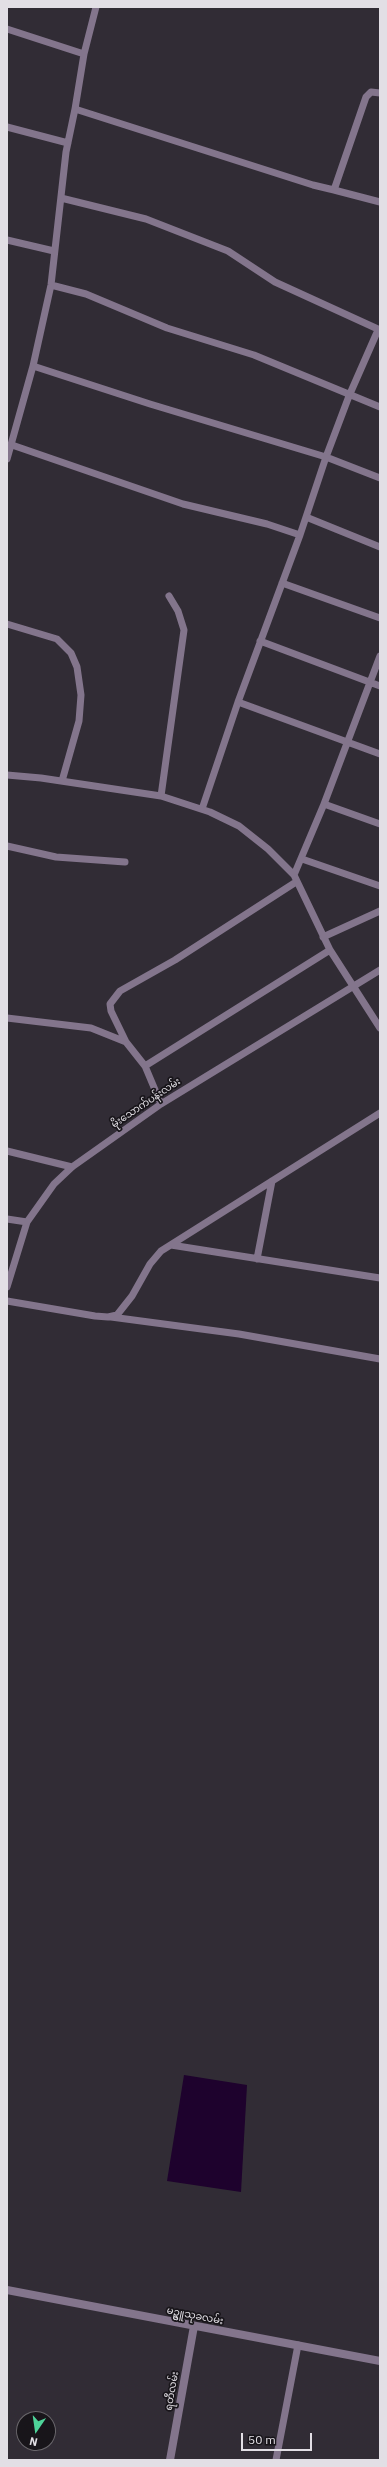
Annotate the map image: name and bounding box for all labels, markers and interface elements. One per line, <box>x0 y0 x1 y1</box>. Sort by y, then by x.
street label: မိုးသောက်ပန်းလမ်း <box>109 1075 183 1131</box>
street label: မဥ္ဇူသုခလမ်း <box>166 2305 224 2327</box>
street label: ရတီလမ်း <box>163 2370 181 2412</box>
north arrow <box>16 2411 56 2451</box>
scale bar <box>243 2425 314 2451</box>
text: 50 m <box>248 2432 276 2447</box>
text: N <box>28 2434 39 2449</box>

